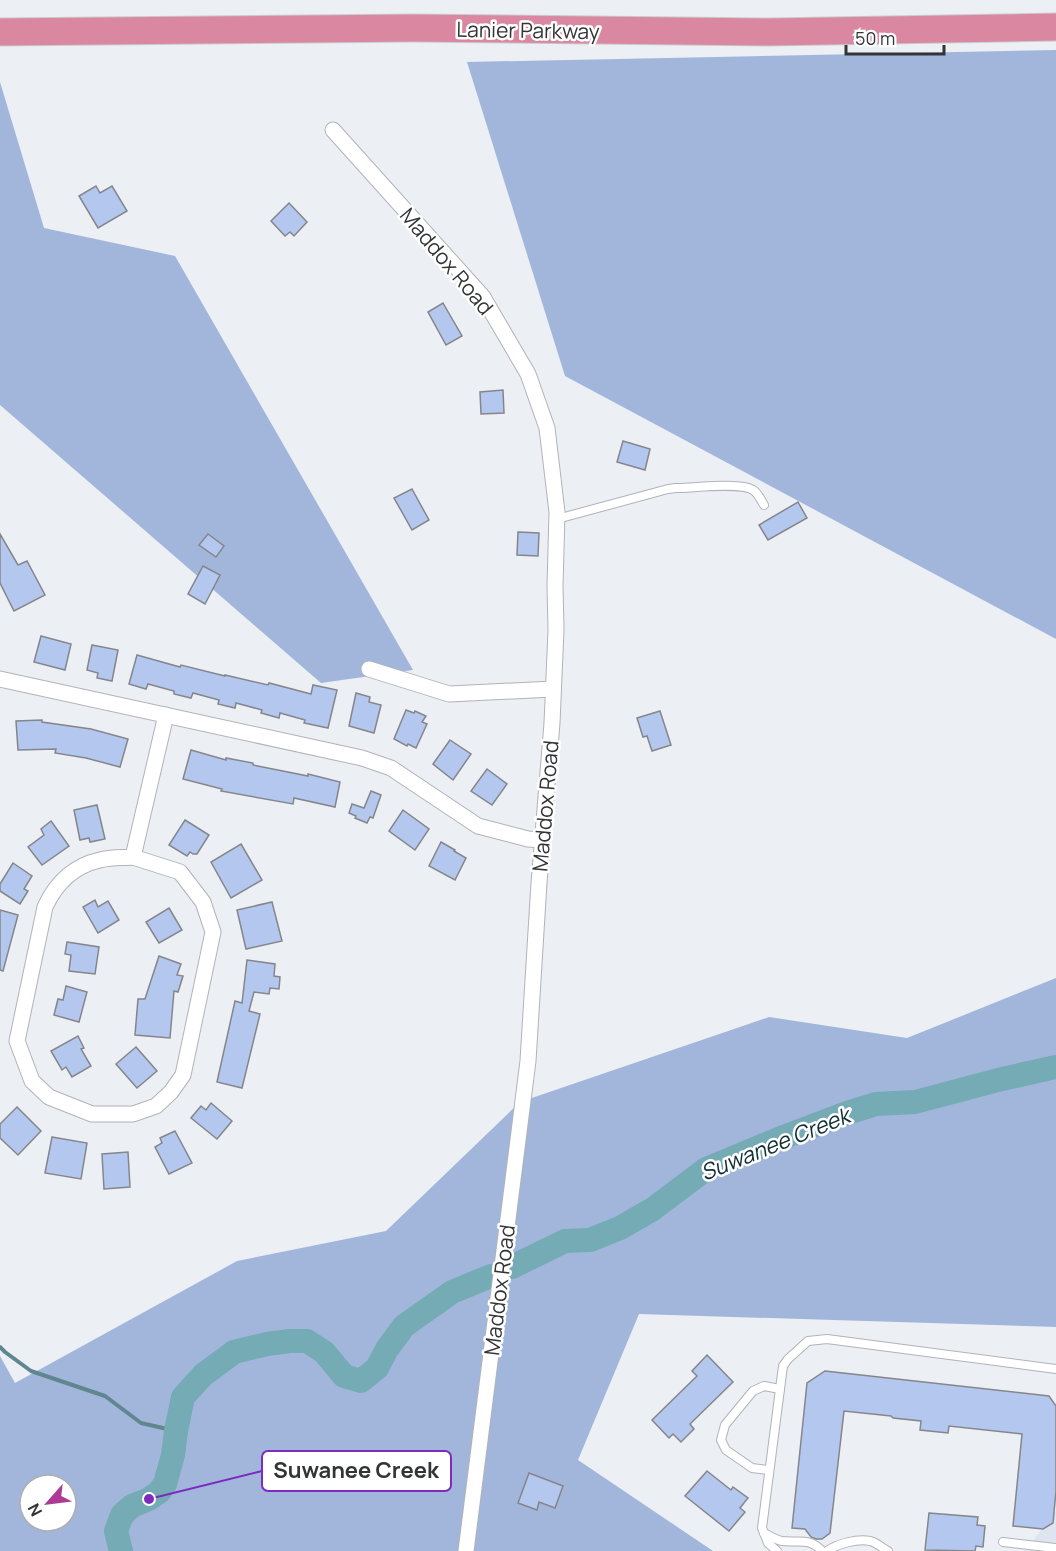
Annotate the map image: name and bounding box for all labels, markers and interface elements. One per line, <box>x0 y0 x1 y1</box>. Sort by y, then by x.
street label: Lanier Parkway <box>456 15 600 45</box>
scale bar <box>846 18 944 56</box>
text: 50 m <box>855 26 895 50</box>
street label: Maddox Road <box>394 202 500 320</box>
street label: Maddox Road <box>525 739 565 873</box>
water label: Suwanee Creek <box>696 1099 857 1188</box>
street label: Maddox Road <box>477 1223 521 1357</box>
callout: Suwanee Creek <box>262 1451 451 1491</box>
text: Suwanee Creek <box>273 1455 440 1485</box>
north arrow <box>18 1473 78 1533</box>
text: N <box>22 1500 47 1520</box>

